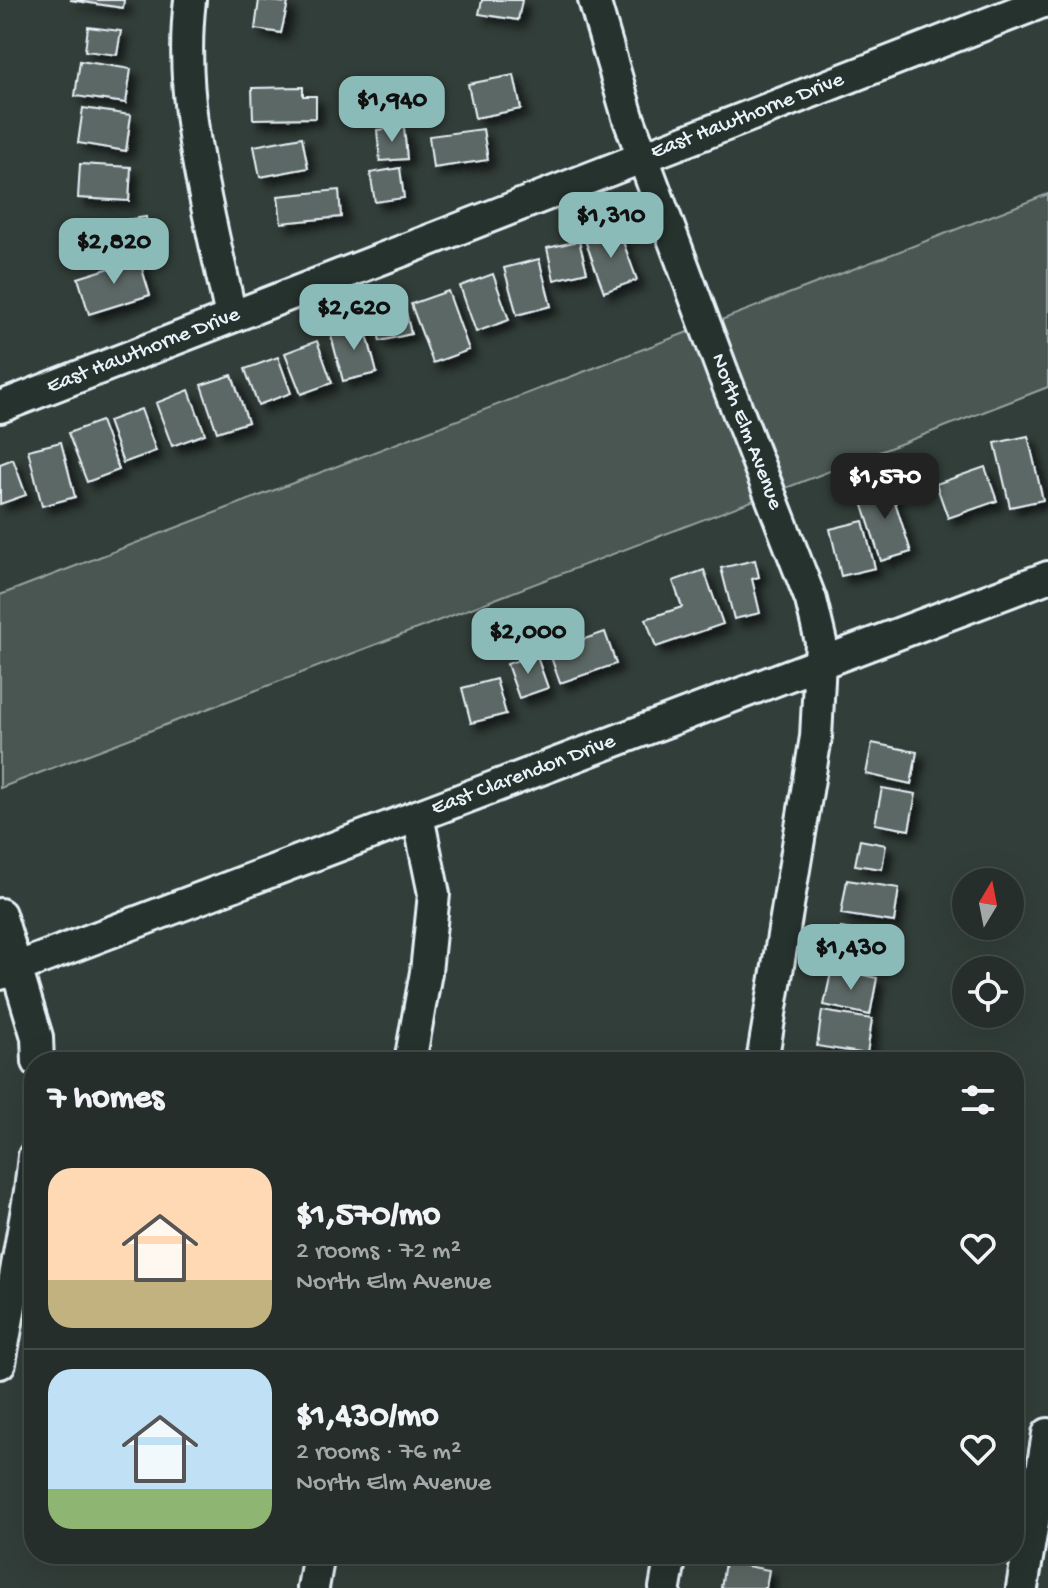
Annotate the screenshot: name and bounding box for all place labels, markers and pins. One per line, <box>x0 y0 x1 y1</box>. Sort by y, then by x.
pin: $1,940 <box>327 76 457 144</box>
pin: $1,310 <box>546 192 676 260</box>
pin: $2,820 <box>49 218 179 286</box>
pin: $2,620 <box>289 284 419 352</box>
pin: $1,570 <box>820 453 950 521</box>
pin: $2,000 <box>463 608 593 676</box>
pin: $1,430 <box>786 924 916 992</box>

